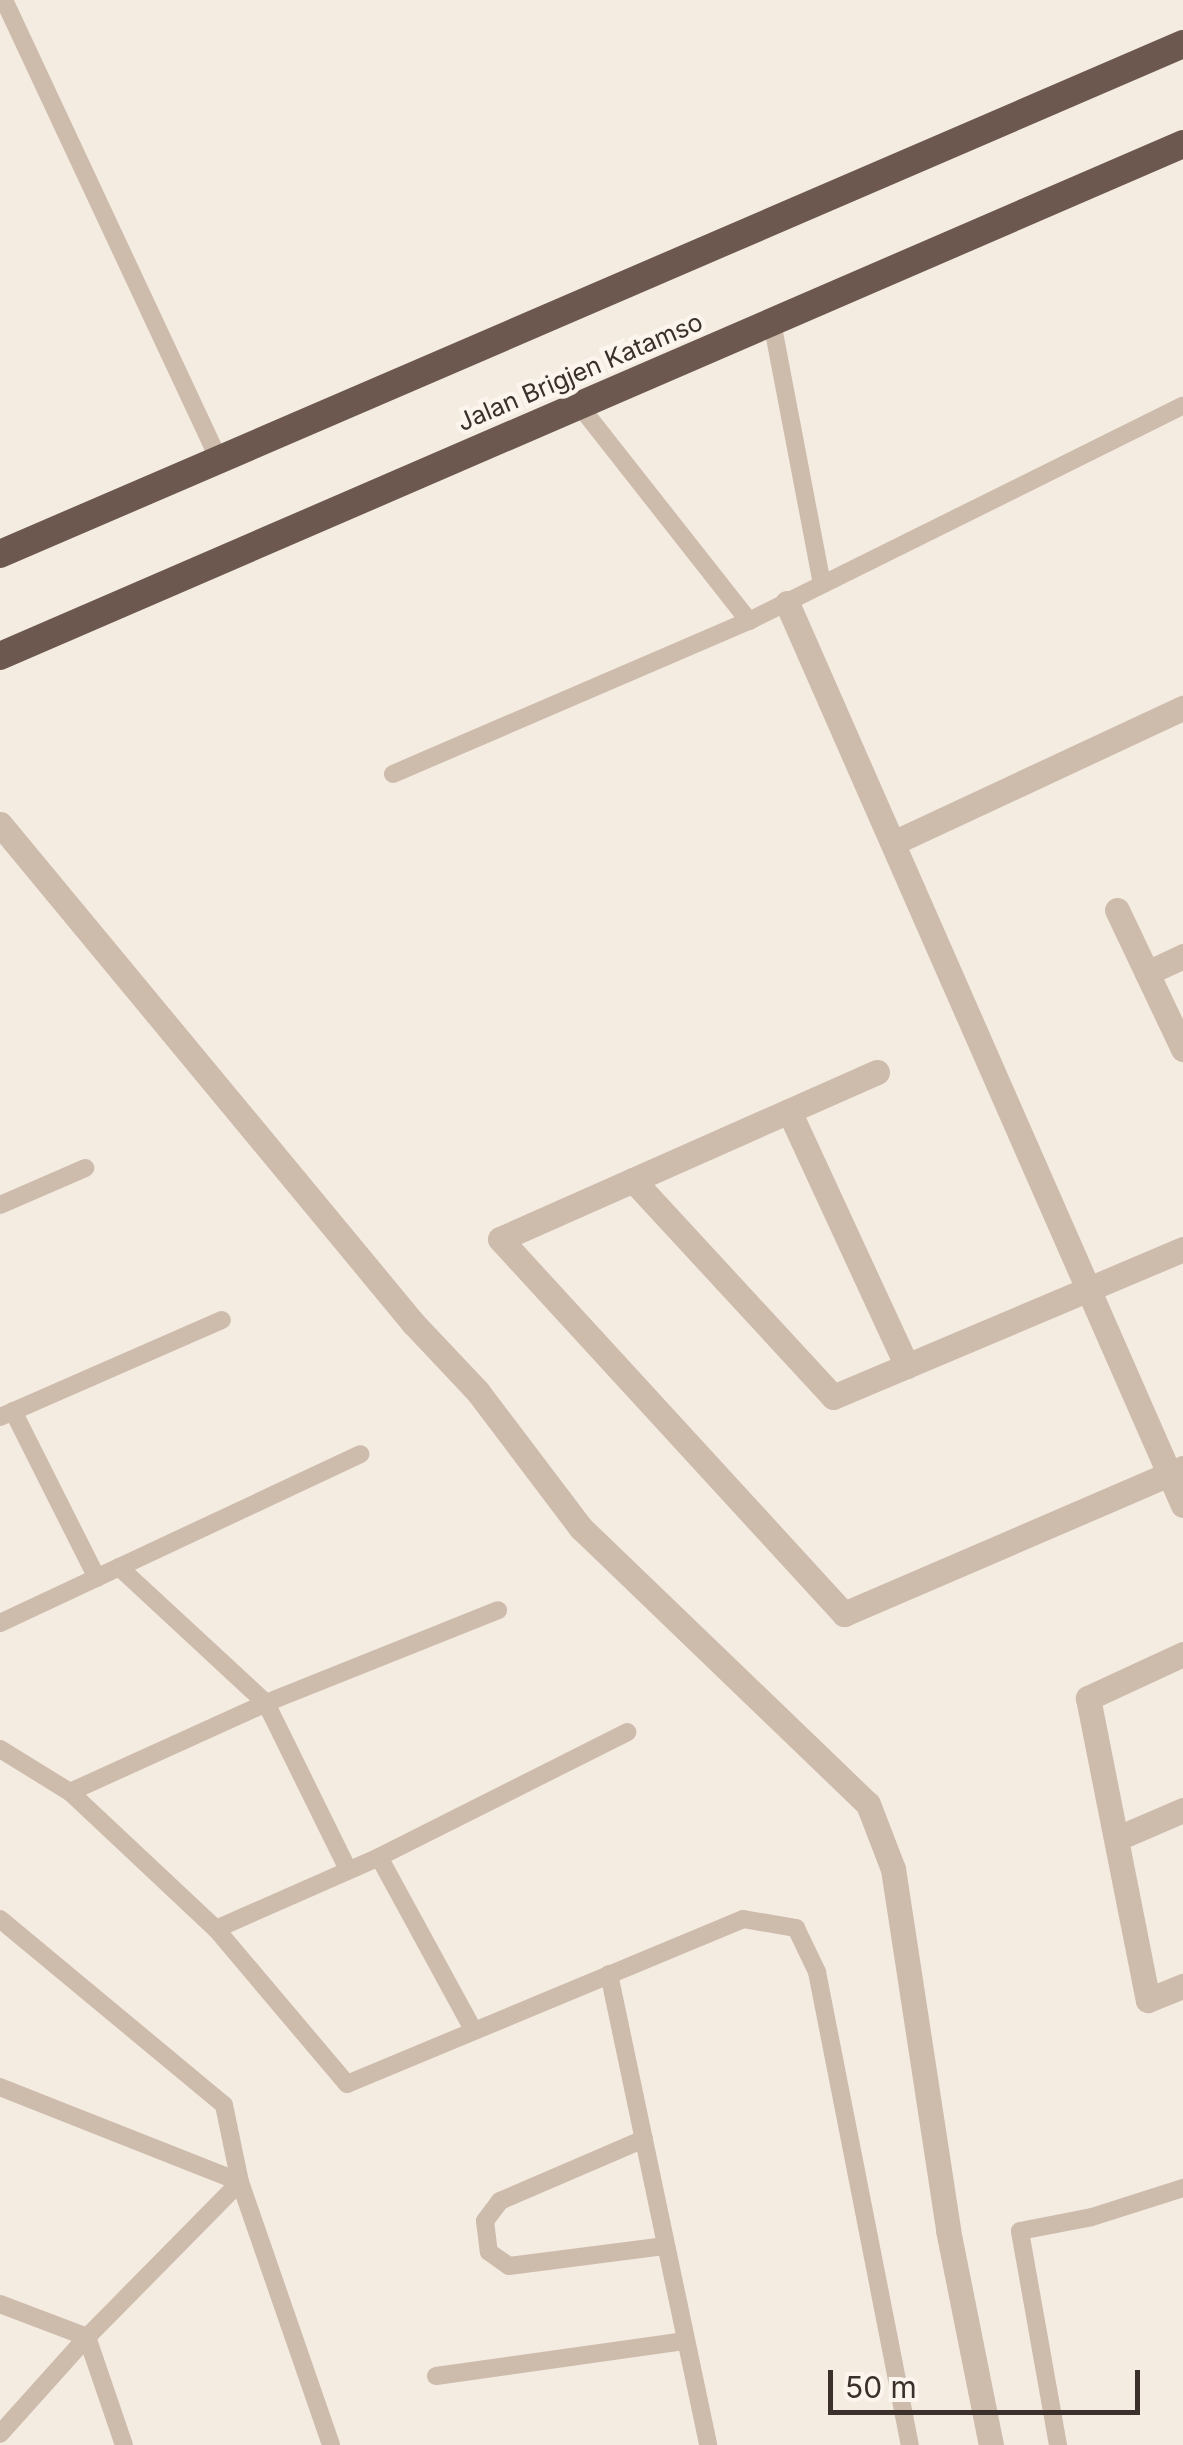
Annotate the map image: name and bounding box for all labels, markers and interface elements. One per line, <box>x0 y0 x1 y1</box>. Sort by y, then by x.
street label: Jalan Brigjen Katamso <box>453 307 707 437</box>
scale bar <box>833 2350 1146 2412</box>
text: 50 m <box>845 2369 917 2405</box>

